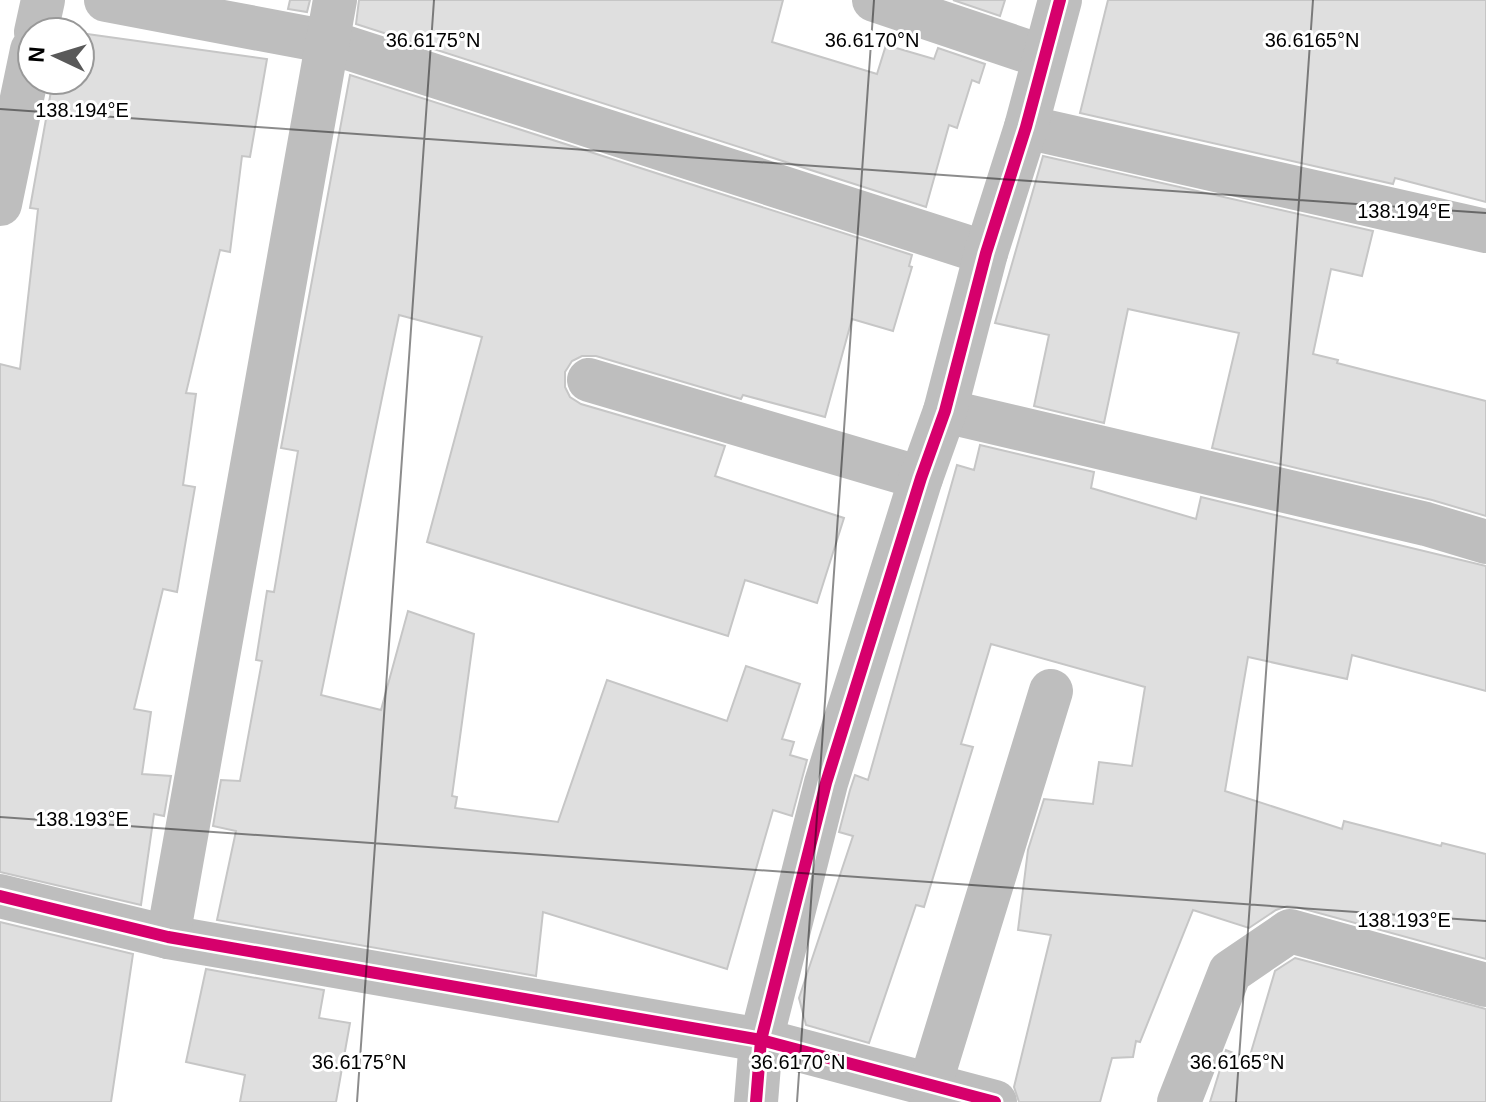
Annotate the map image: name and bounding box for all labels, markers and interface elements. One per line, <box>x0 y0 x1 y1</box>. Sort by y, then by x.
north arrow <box>16 16 96 96</box>
text: 36.6175°N <box>386 29 480 51</box>
text: 36.6170°N <box>825 29 919 51</box>
text: 36.6165°N <box>1265 29 1359 51</box>
text: N <box>24 46 50 63</box>
text: 138.194°E <box>35 99 129 121</box>
text: 138.194°E <box>1357 200 1451 222</box>
text: 138.193°E <box>35 808 129 830</box>
text: 138.193°E <box>1357 909 1451 931</box>
text: 36.6175°N <box>312 1051 406 1073</box>
text: 36.6170°N <box>751 1051 845 1073</box>
text: 36.6165°N <box>1190 1051 1284 1073</box>

